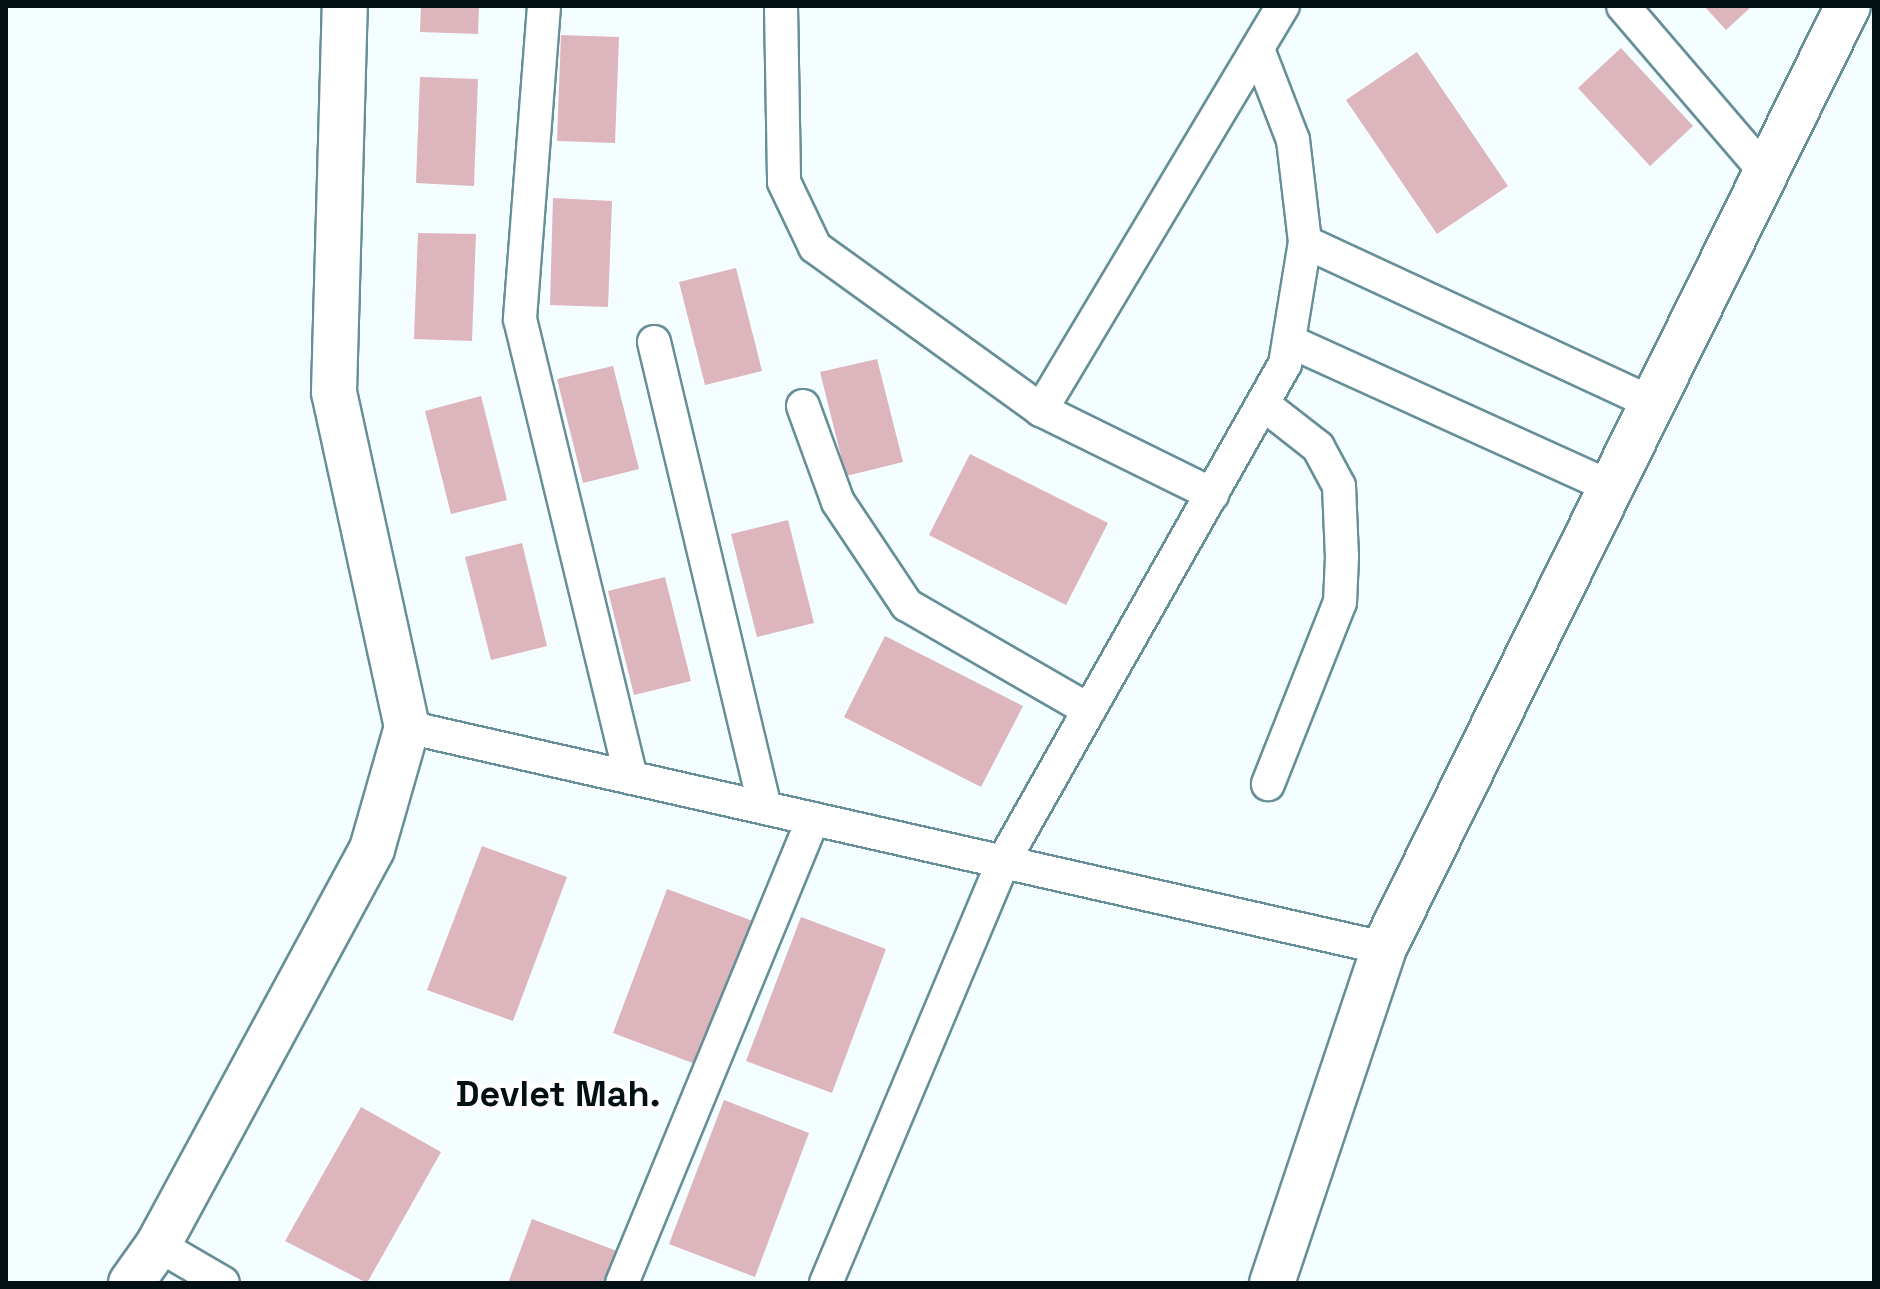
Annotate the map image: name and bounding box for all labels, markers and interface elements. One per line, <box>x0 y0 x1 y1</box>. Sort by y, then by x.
district label: Devlet Mah. <box>456 1073 660 1117</box>

